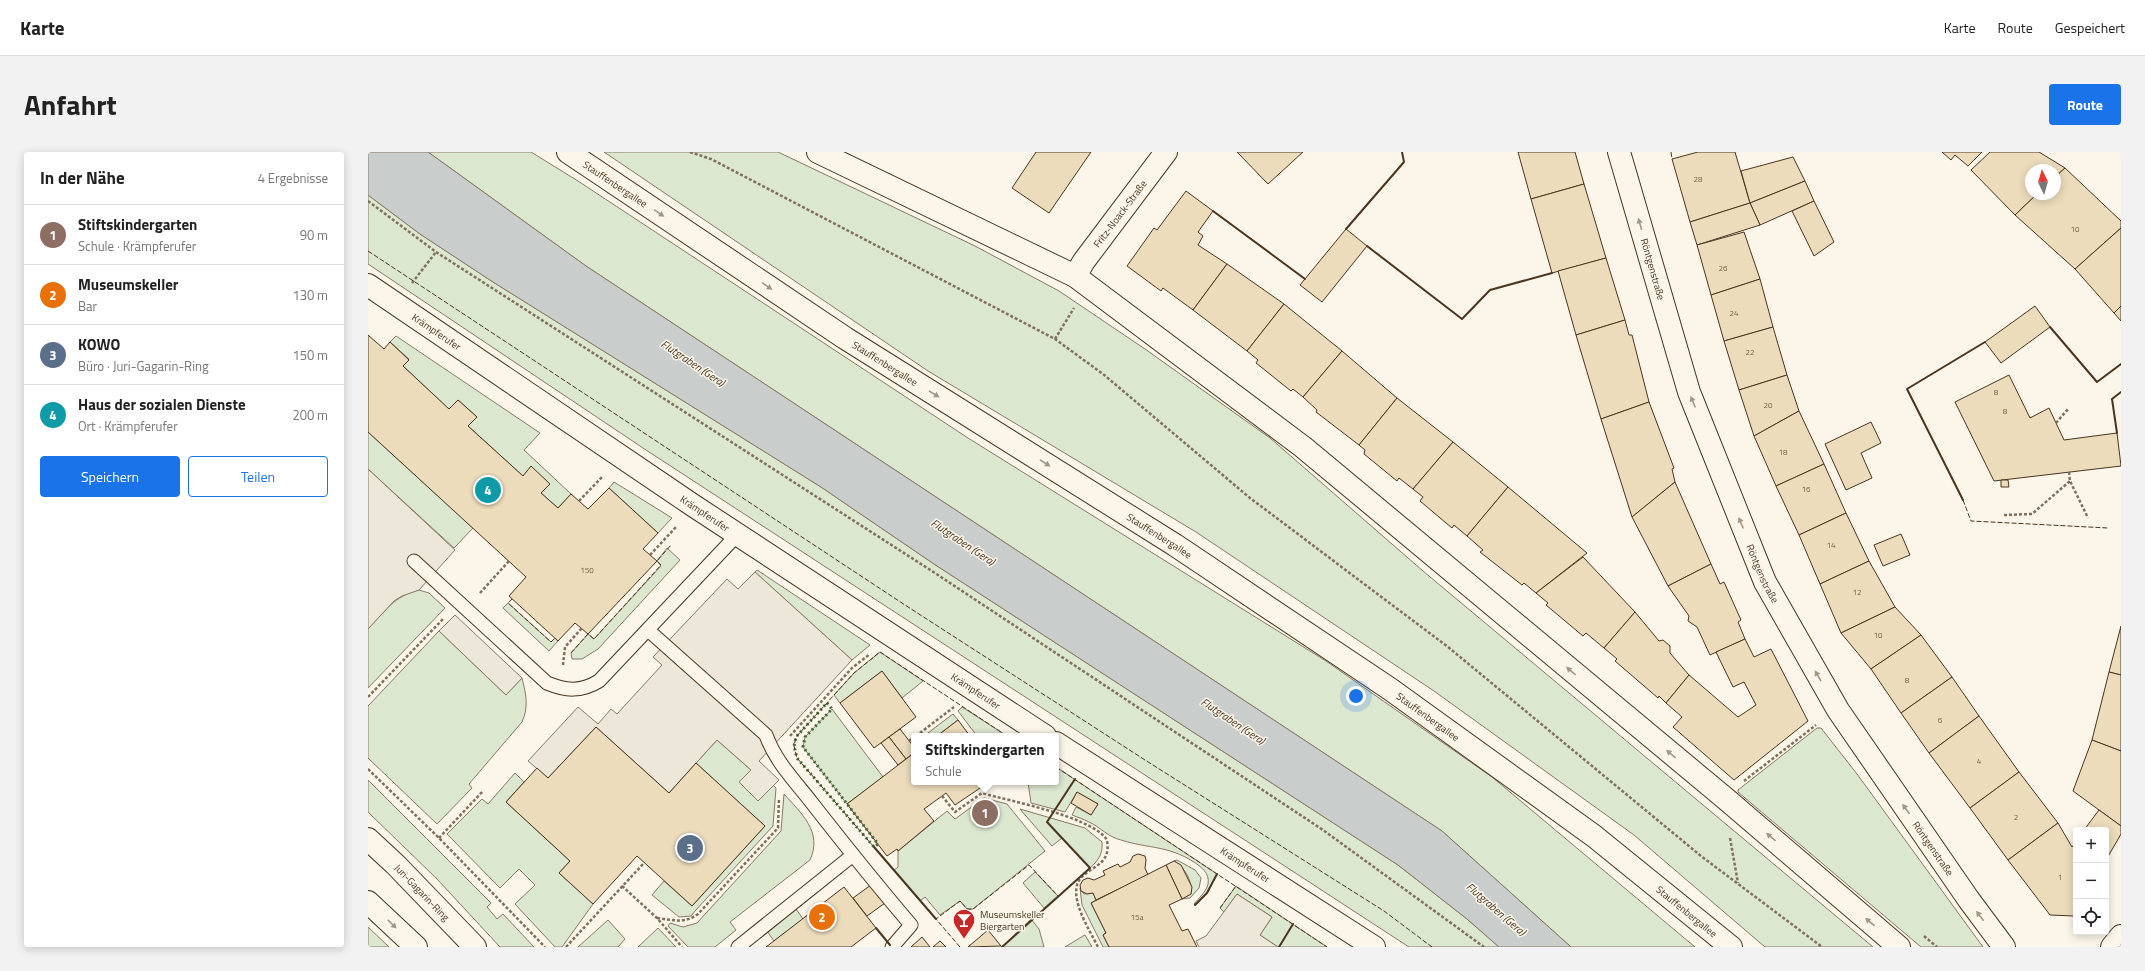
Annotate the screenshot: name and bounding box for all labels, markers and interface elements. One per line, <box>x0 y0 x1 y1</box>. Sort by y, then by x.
text: Karte <box>20 13 65 42</box>
text: Karte <box>1944 17 1976 38</box>
text: Route <box>1998 17 2033 38</box>
text: Gespeichert <box>2055 17 2125 38</box>
text: Anfahrt <box>24 83 117 126</box>
button: Route <box>2049 84 2121 125</box>
street label: Stauffenbergallee <box>580 157 650 211</box>
north arrow <box>2025 164 2061 200</box>
text: In der Nähe <box>40 165 125 191</box>
text: 4 Ergebnisse <box>258 168 328 188</box>
house number: 28 <box>1694 173 1703 185</box>
street label: Fritz-Noack-Straße <box>1090 177 1151 251</box>
one-way arrow <box>654 209 664 217</box>
text: Stiftskindergarten <box>78 213 197 236</box>
one-way arrow <box>1637 218 1643 230</box>
house number: 10 <box>2071 223 2080 235</box>
text: 1 <box>49 225 57 245</box>
text: 90 m <box>300 225 328 245</box>
text: Schule · Krämpferufer <box>78 236 196 256</box>
street label: Röntgenstraße <box>1637 237 1669 302</box>
house number: 26 <box>1719 262 1728 274</box>
text: Museumskeller <box>78 273 178 296</box>
one-way arrow <box>761 282 772 290</box>
text: 2 <box>49 285 57 305</box>
text: 130 m <box>292 285 328 305</box>
text: Bar <box>78 296 97 316</box>
house number: 24 <box>1730 307 1739 319</box>
street label: Krämpferufer <box>409 310 465 354</box>
text: KOWO <box>78 333 120 356</box>
water label: Flutgraben (Gera) <box>658 336 729 391</box>
street label: Stauffenbergallee <box>849 337 921 390</box>
text: 3 <box>49 345 57 365</box>
text: 150 m <box>292 345 328 365</box>
house number: 22 <box>1746 346 1754 358</box>
text: Büro · Juri-Gagarin-Ring <box>78 356 209 376</box>
house number: 8 <box>1994 386 1999 398</box>
one-way arrow <box>928 391 940 398</box>
text: Haus der sozialen Dienste <box>78 393 246 416</box>
one-way arrow <box>1689 396 1695 408</box>
house number: 20 <box>1764 399 1773 411</box>
text: 4 <box>49 405 57 425</box>
text: 200 m <box>292 405 328 425</box>
house number: 8 <box>2003 405 2008 417</box>
text: Ort · Krämpferufer <box>78 416 178 436</box>
house number: 18 <box>1779 446 1788 458</box>
button: Speichern <box>40 456 180 497</box>
button: Teilen <box>188 456 328 497</box>
one-way arrow <box>1039 460 1050 467</box>
pin: 4 <box>475 475 501 505</box>
house number: 16 <box>1802 483 1811 495</box>
street label: Krämpferufer <box>677 492 733 536</box>
street label: Stauffenbergallee <box>1124 510 1195 562</box>
water label: Flutgraben (Gera) <box>928 515 999 570</box>
one-way arrow <box>1738 517 1744 529</box>
house number: 14 <box>1827 539 1836 551</box>
street label: Röntgenstraße <box>1743 542 1782 606</box>
house number: 150 <box>580 564 594 576</box>
house number: 12 <box>1853 586 1861 598</box>
house number: 10 <box>1874 629 1883 641</box>
one-way arrow <box>1566 666 1577 675</box>
street label: Krämpferufer <box>948 669 1004 713</box>
one-way arrow <box>1815 670 1822 682</box>
house number: 8 <box>1905 674 1910 686</box>
your location <box>1346 686 1366 706</box>
street label: Stauffenbergallee <box>1393 689 1463 745</box>
water label: Flutgraben (Gera) <box>1198 694 1269 749</box>
house number: 6 <box>1938 714 1943 726</box>
popup <box>911 733 1059 785</box>
text: Stiftskindergarten <box>925 738 1045 761</box>
one-way arrow <box>1666 749 1677 758</box>
house number: 4 <box>1977 755 1982 767</box>
text: Schule <box>925 761 962 781</box>
pin: 1 <box>972 798 998 828</box>
one-way arrow <box>1902 804 1910 815</box>
house number: 2 <box>2014 811 2018 823</box>
street label: Röntgenstraße <box>1909 818 1957 879</box>
map controls <box>2073 827 2109 935</box>
button: + <box>2073 827 2109 863</box>
pin: 3 <box>677 833 703 863</box>
one-way arrow <box>1765 833 1776 842</box>
street label: Krämpferufer <box>1217 843 1273 887</box>
street label: Juri-Gagarin-Ring <box>391 861 453 924</box>
button: − <box>2073 863 2109 899</box>
house number: 1 <box>2058 871 2062 883</box>
water label: Flutgraben (Gera) <box>1463 879 1530 940</box>
street label: Stauffenbergallee <box>1653 882 1720 941</box>
button: locate <box>2073 899 2109 935</box>
pin: 2 <box>809 902 835 932</box>
bar icon: Museumskeller Biergarten <box>951 907 977 940</box>
place label: Museumskeller Biergarten <box>980 907 1045 934</box>
one-way arrow <box>1976 910 1985 921</box>
house number: 15a <box>1131 911 1143 923</box>
one-way arrow <box>1864 917 1875 926</box>
one-way arrow <box>387 919 397 929</box>

